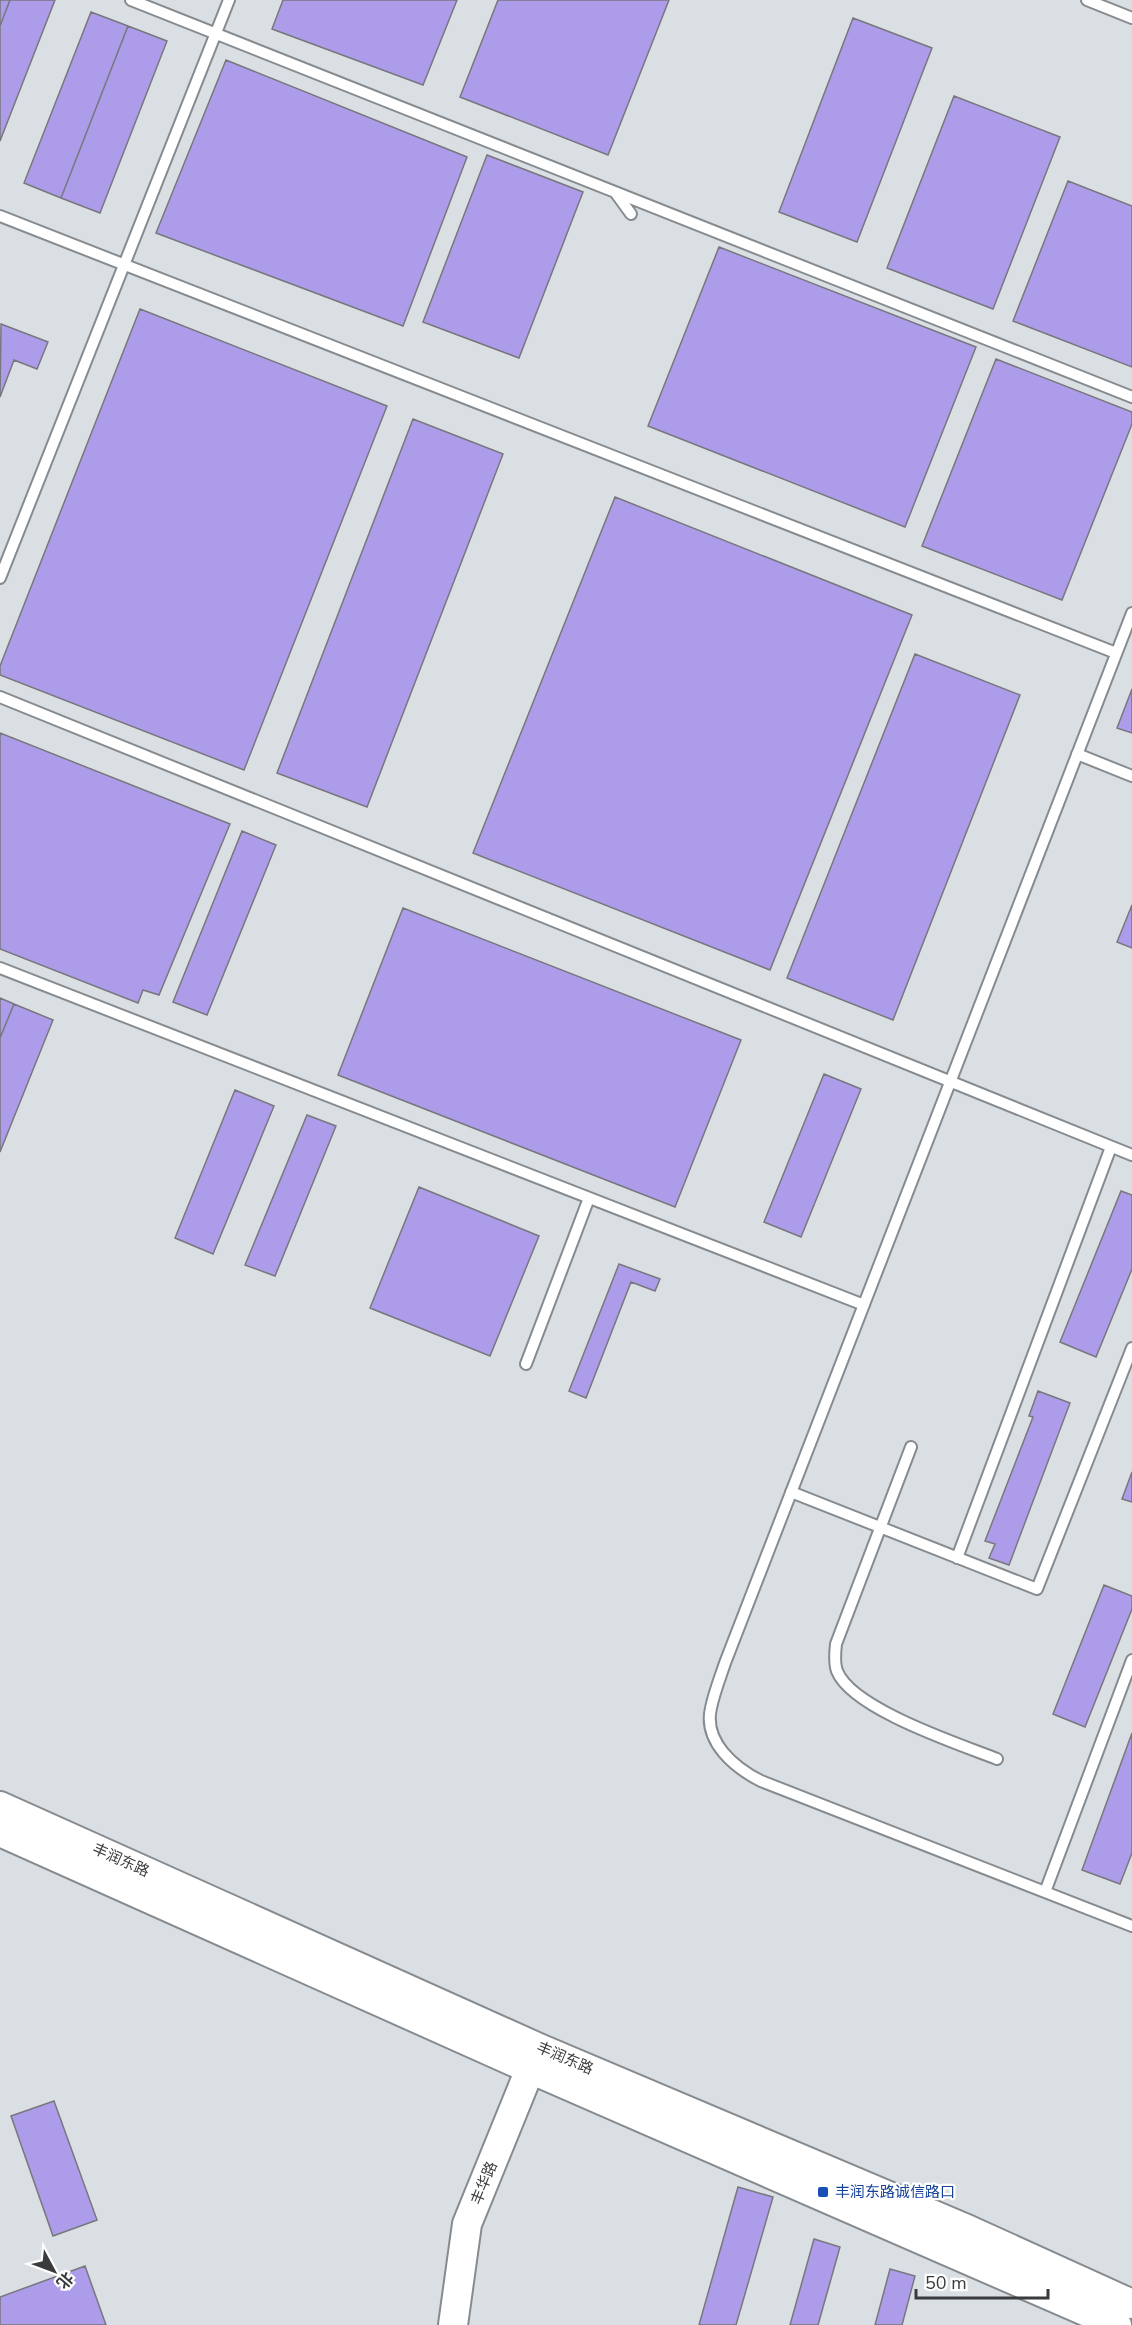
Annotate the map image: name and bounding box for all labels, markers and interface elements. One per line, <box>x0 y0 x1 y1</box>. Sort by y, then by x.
street label: 丰润东路 <box>90 1839 152 1881</box>
street label: 丰润东路 <box>533 2037 597 2079</box>
street label: 丰华路 <box>466 2158 502 2208</box>
place label: 丰润东路诚信路口 <box>835 2182 955 2202</box>
marker: 丰润东路诚信路口 <box>816 2185 830 2199</box>
north arrow <box>24 2241 84 2301</box>
scale bar <box>916 2262 1048 2300</box>
text: 北 <box>51 2267 78 2293</box>
text: 50 m <box>925 2271 967 2295</box>

